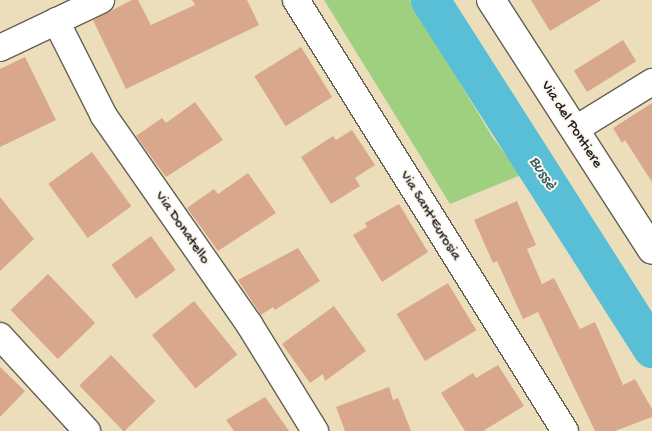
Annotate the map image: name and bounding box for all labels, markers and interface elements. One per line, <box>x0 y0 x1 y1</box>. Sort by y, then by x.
street label: Via del Pontiere <box>536 78 606 172</box>
water label: Bussè <box>523 154 559 194</box>
street label: Via Sant'Eurosia <box>395 168 465 264</box>
street label: Via Donatello <box>150 188 214 268</box>

